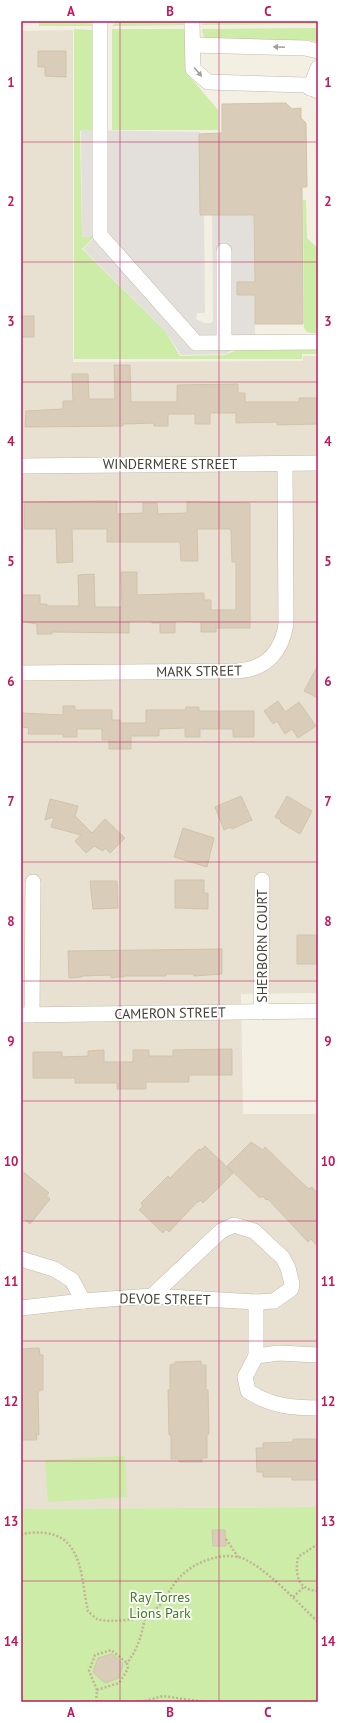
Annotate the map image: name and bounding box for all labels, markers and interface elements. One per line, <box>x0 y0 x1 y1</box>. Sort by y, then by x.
text: A <box>67 3 75 20</box>
text: B <box>166 3 174 20</box>
text: C <box>264 3 272 20</box>
one-way arrow <box>272 44 285 50</box>
one-way arrow <box>193 67 202 77</box>
text: 1 <box>7 74 15 91</box>
text: 1 <box>324 74 332 91</box>
text: 2 <box>7 193 15 210</box>
text: 2 <box>324 193 332 210</box>
text: 3 <box>7 313 15 330</box>
text: 3 <box>324 313 332 330</box>
text: 4 <box>7 433 15 450</box>
text: 4 <box>324 433 332 450</box>
street label: WINDERMERE STREET <box>103 455 237 473</box>
text: 5 <box>7 553 15 570</box>
text: 5 <box>324 553 332 570</box>
street label: MARK STREET <box>156 661 242 681</box>
text: 6 <box>7 673 15 690</box>
text: 6 <box>324 673 332 690</box>
text: 7 <box>7 793 15 810</box>
text: 7 <box>324 793 332 810</box>
street label: SHERBORN COURT <box>253 889 271 1003</box>
text: 8 <box>7 913 15 930</box>
text: 8 <box>324 913 332 930</box>
street label: CAMERON STREET <box>114 1003 226 1023</box>
text: 9 <box>7 1033 15 1050</box>
text: 9 <box>324 1033 332 1050</box>
text: 10 <box>4 1153 18 1170</box>
text: 10 <box>321 1153 335 1170</box>
text: 11 <box>4 1273 18 1290</box>
text: 11 <box>321 1273 335 1290</box>
street label: DEVOE STREET <box>119 1289 211 1309</box>
text: 12 <box>4 1393 18 1410</box>
text: 12 <box>321 1393 335 1410</box>
text: 13 <box>4 1513 18 1530</box>
text: 13 <box>321 1513 335 1530</box>
park label: Ray Torres Lions Park <box>129 1588 191 1622</box>
text: 14 <box>4 1633 19 1650</box>
text: 14 <box>321 1633 336 1650</box>
text: A <box>67 1704 75 1721</box>
text: B <box>166 1704 174 1721</box>
text: C <box>264 1704 272 1721</box>

